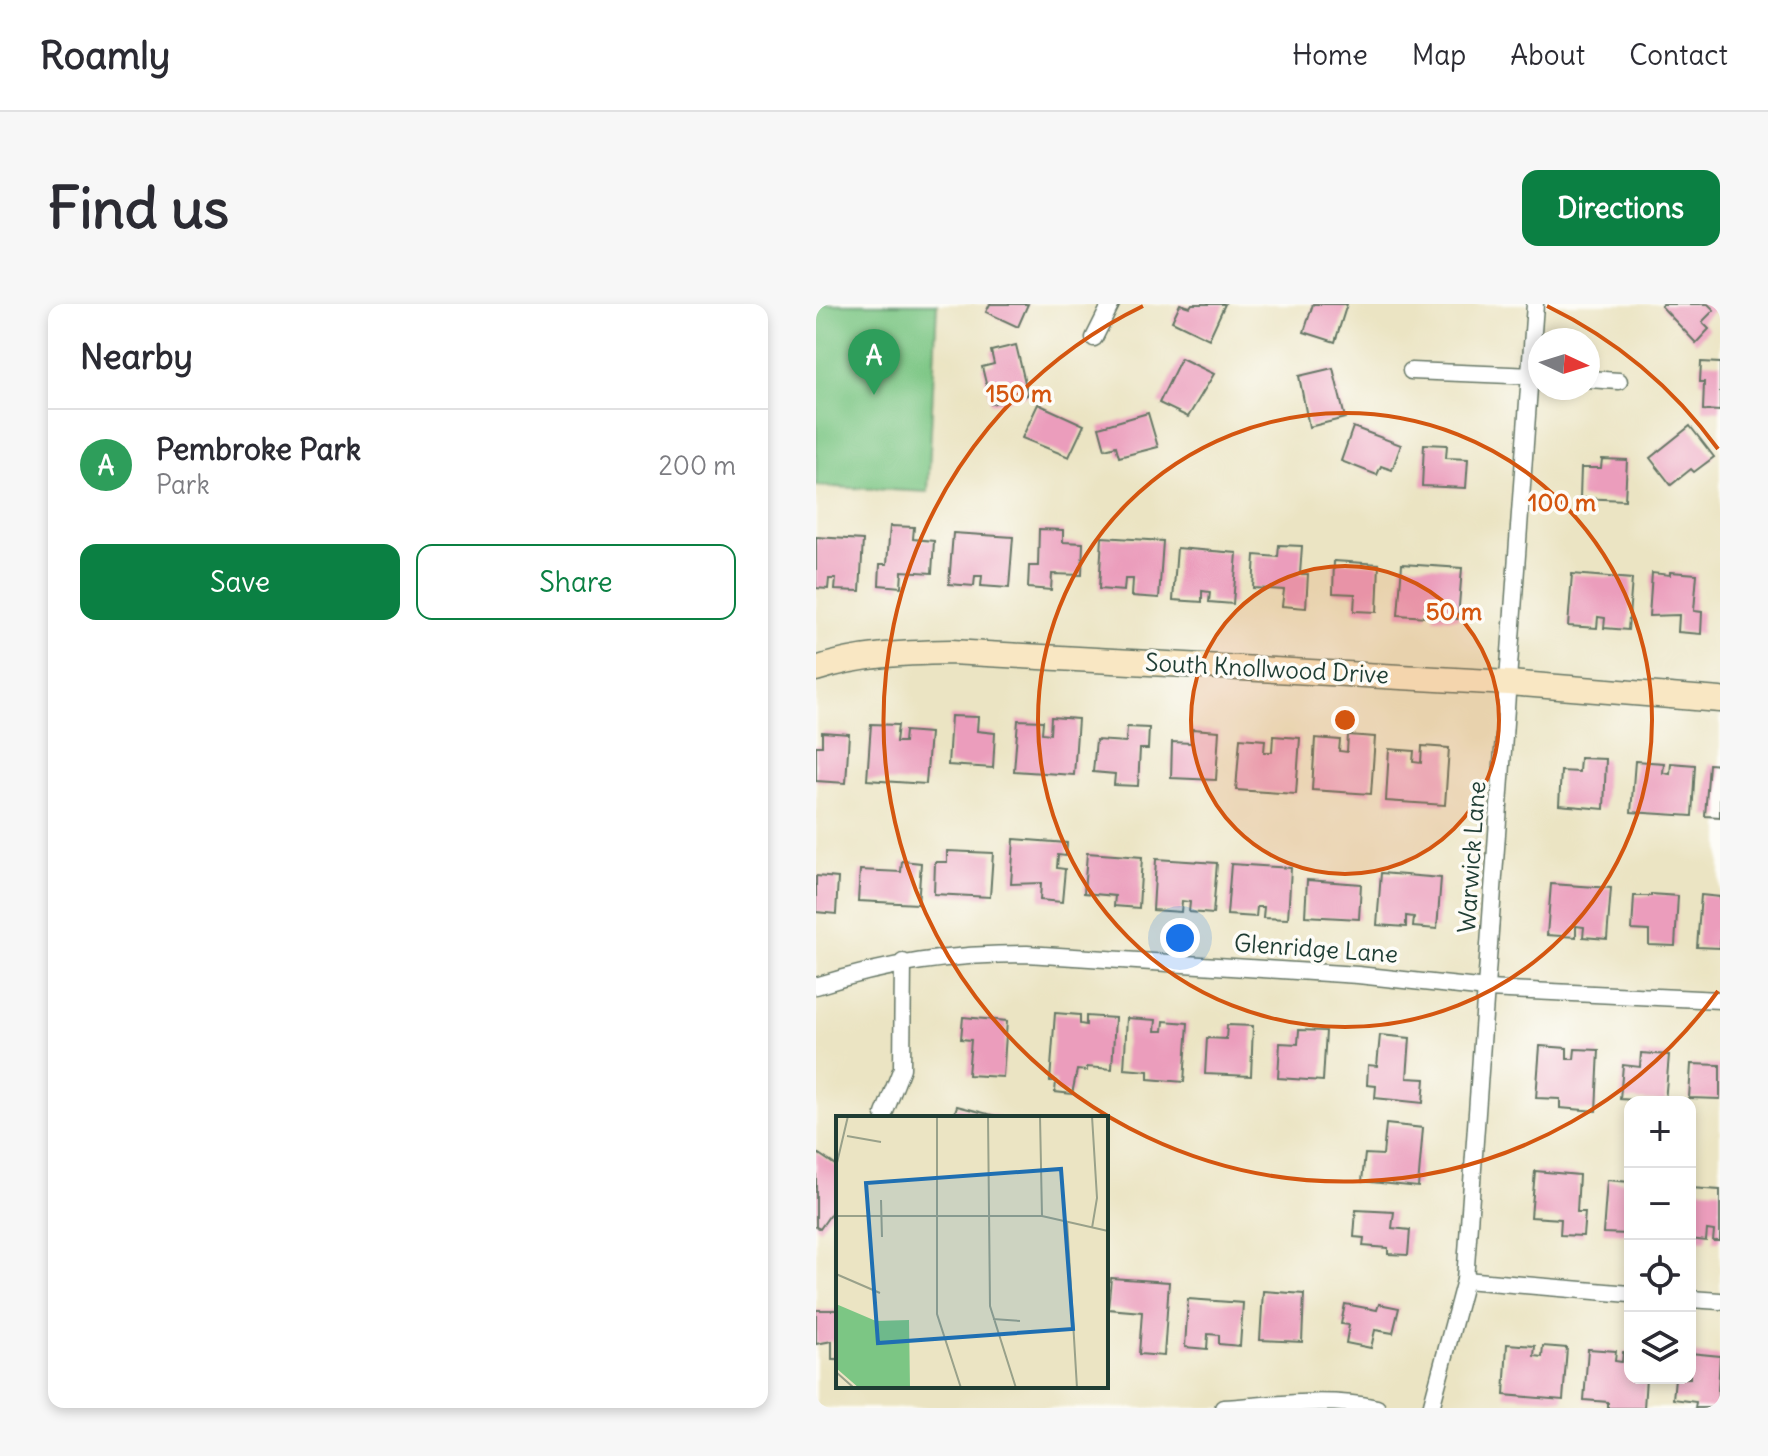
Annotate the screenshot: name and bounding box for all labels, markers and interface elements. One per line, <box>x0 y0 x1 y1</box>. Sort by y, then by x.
text: Roamly <box>40 32 170 79</box>
text: Home <box>1292 37 1368 73</box>
text: Map <box>1412 37 1466 73</box>
text: About <box>1510 37 1585 73</box>
text: Contact <box>1629 37 1728 73</box>
button: Directions <box>1522 170 1720 246</box>
text: Find us <box>48 173 229 243</box>
north arrow <box>1528 328 1600 400</box>
pin: A <box>848 329 900 395</box>
text: Nearby <box>80 335 193 378</box>
text: 150 m <box>986 378 1052 408</box>
text: Pembroke Park <box>156 430 361 468</box>
text: A <box>98 449 114 482</box>
text: 200 m <box>659 449 736 482</box>
text: Park <box>156 468 210 501</box>
text: 100 m <box>1528 487 1596 517</box>
button: Save <box>80 544 400 620</box>
button: Share <box>416 544 736 620</box>
text: 50 m <box>1426 596 1482 626</box>
street label: South Knollwood Drive <box>1144 647 1390 689</box>
centre of rings <box>1331 706 1359 734</box>
street label: Warwick Lane <box>1451 780 1491 934</box>
your location <box>1160 918 1200 958</box>
street label: Glenridge Lane <box>1233 927 1399 969</box>
map controls <box>1624 1096 1696 1384</box>
button: + <box>1624 1096 1696 1168</box>
inset map <box>836 1116 1108 1388</box>
button: − <box>1624 1168 1696 1240</box>
button: locate <box>1624 1240 1696 1312</box>
button: layers <box>1624 1312 1696 1384</box>

